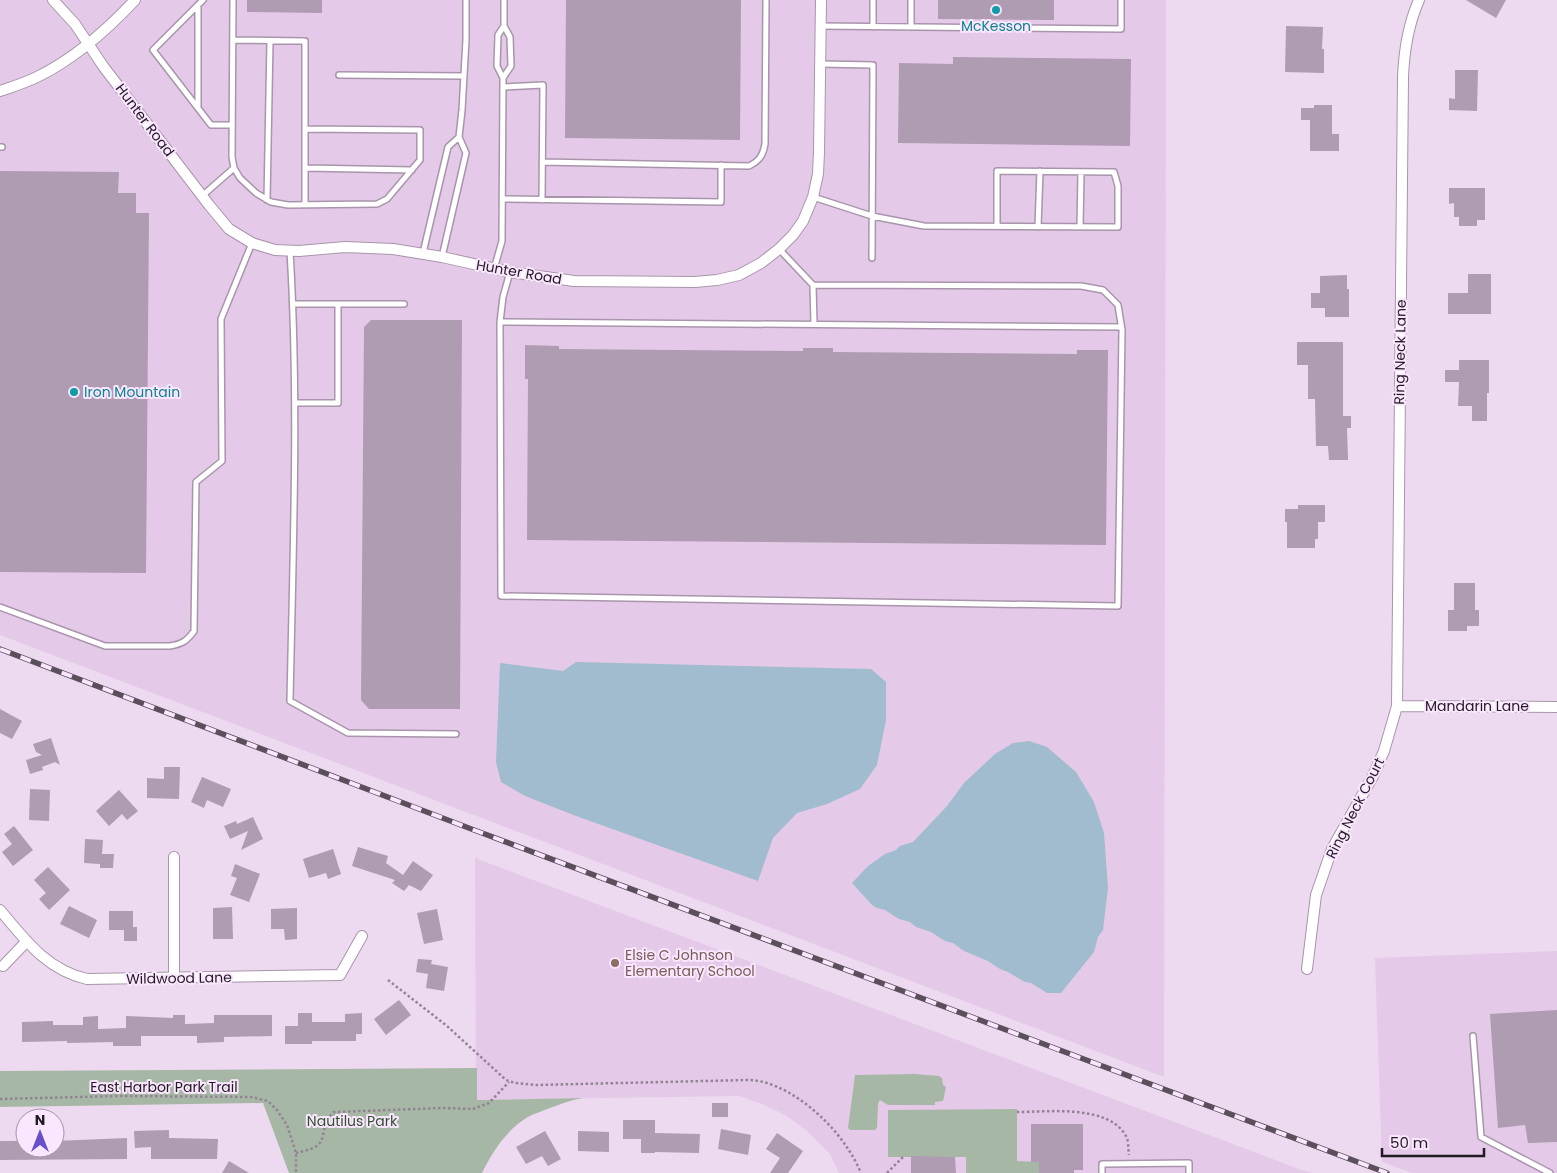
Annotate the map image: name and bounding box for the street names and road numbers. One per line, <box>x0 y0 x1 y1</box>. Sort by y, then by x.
street label: Hunter Road <box>111 79 179 161</box>
street label: Hunter Road <box>475 255 563 289</box>
street label: Ring Neck Lane <box>1389 299 1411 405</box>
street label: Mandarin Lane <box>1425 696 1529 716</box>
street label: Ring Neck Court <box>1321 754 1389 862</box>
street label: Wildwood Lane <box>126 967 232 989</box>
street label: East Harbor Park Trail <box>90 1077 238 1097</box>

